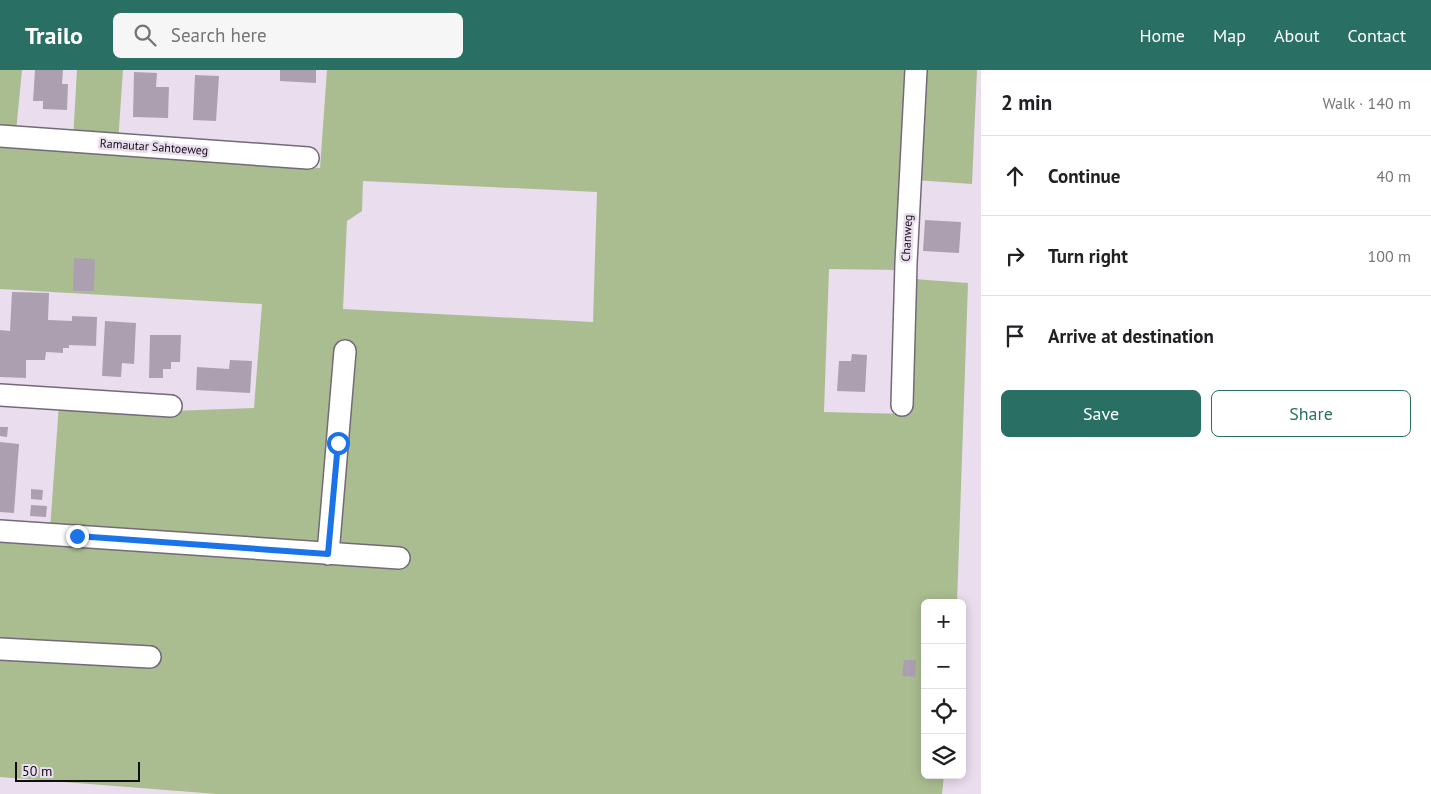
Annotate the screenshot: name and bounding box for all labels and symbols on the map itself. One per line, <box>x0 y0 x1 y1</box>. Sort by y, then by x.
street label: Ramautar Sahtoeweg <box>99 135 209 158</box>
street label: Chanweg <box>898 214 915 262</box>
route start <box>327 432 350 455</box>
route end <box>66 525 89 548</box>
scale bar <box>15 759 140 782</box>

